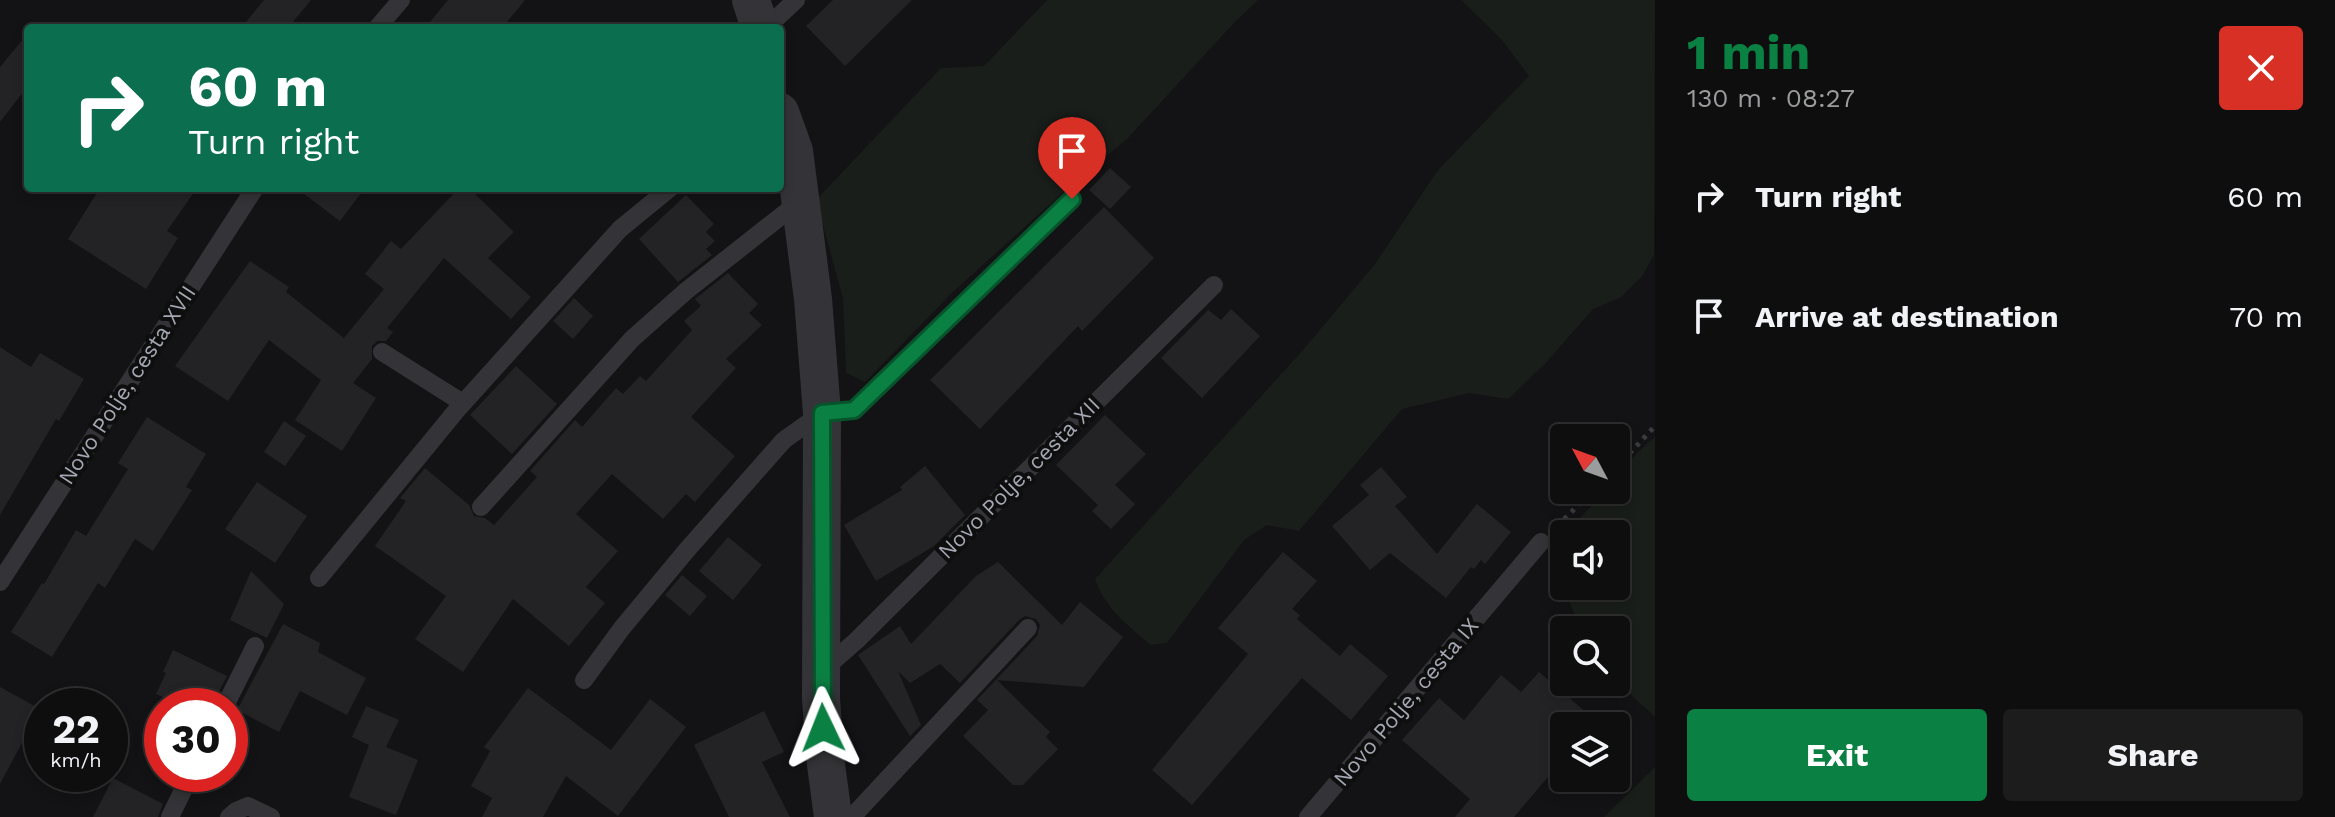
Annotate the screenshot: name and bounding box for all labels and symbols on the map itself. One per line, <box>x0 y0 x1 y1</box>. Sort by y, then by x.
pin <box>1038 117 1106 199</box>
street label: Novo Polje, cesta XVII <box>53 281 201 489</box>
street label: Novo Polje, cesta XII <box>933 392 1105 564</box>
north arrow <box>1550 424 1630 504</box>
street label: Novo Polje, cesta IX <box>1328 613 1484 791</box>
position arrow <box>781 686 865 770</box>
speed limit sign: 30 <box>144 688 248 792</box>

